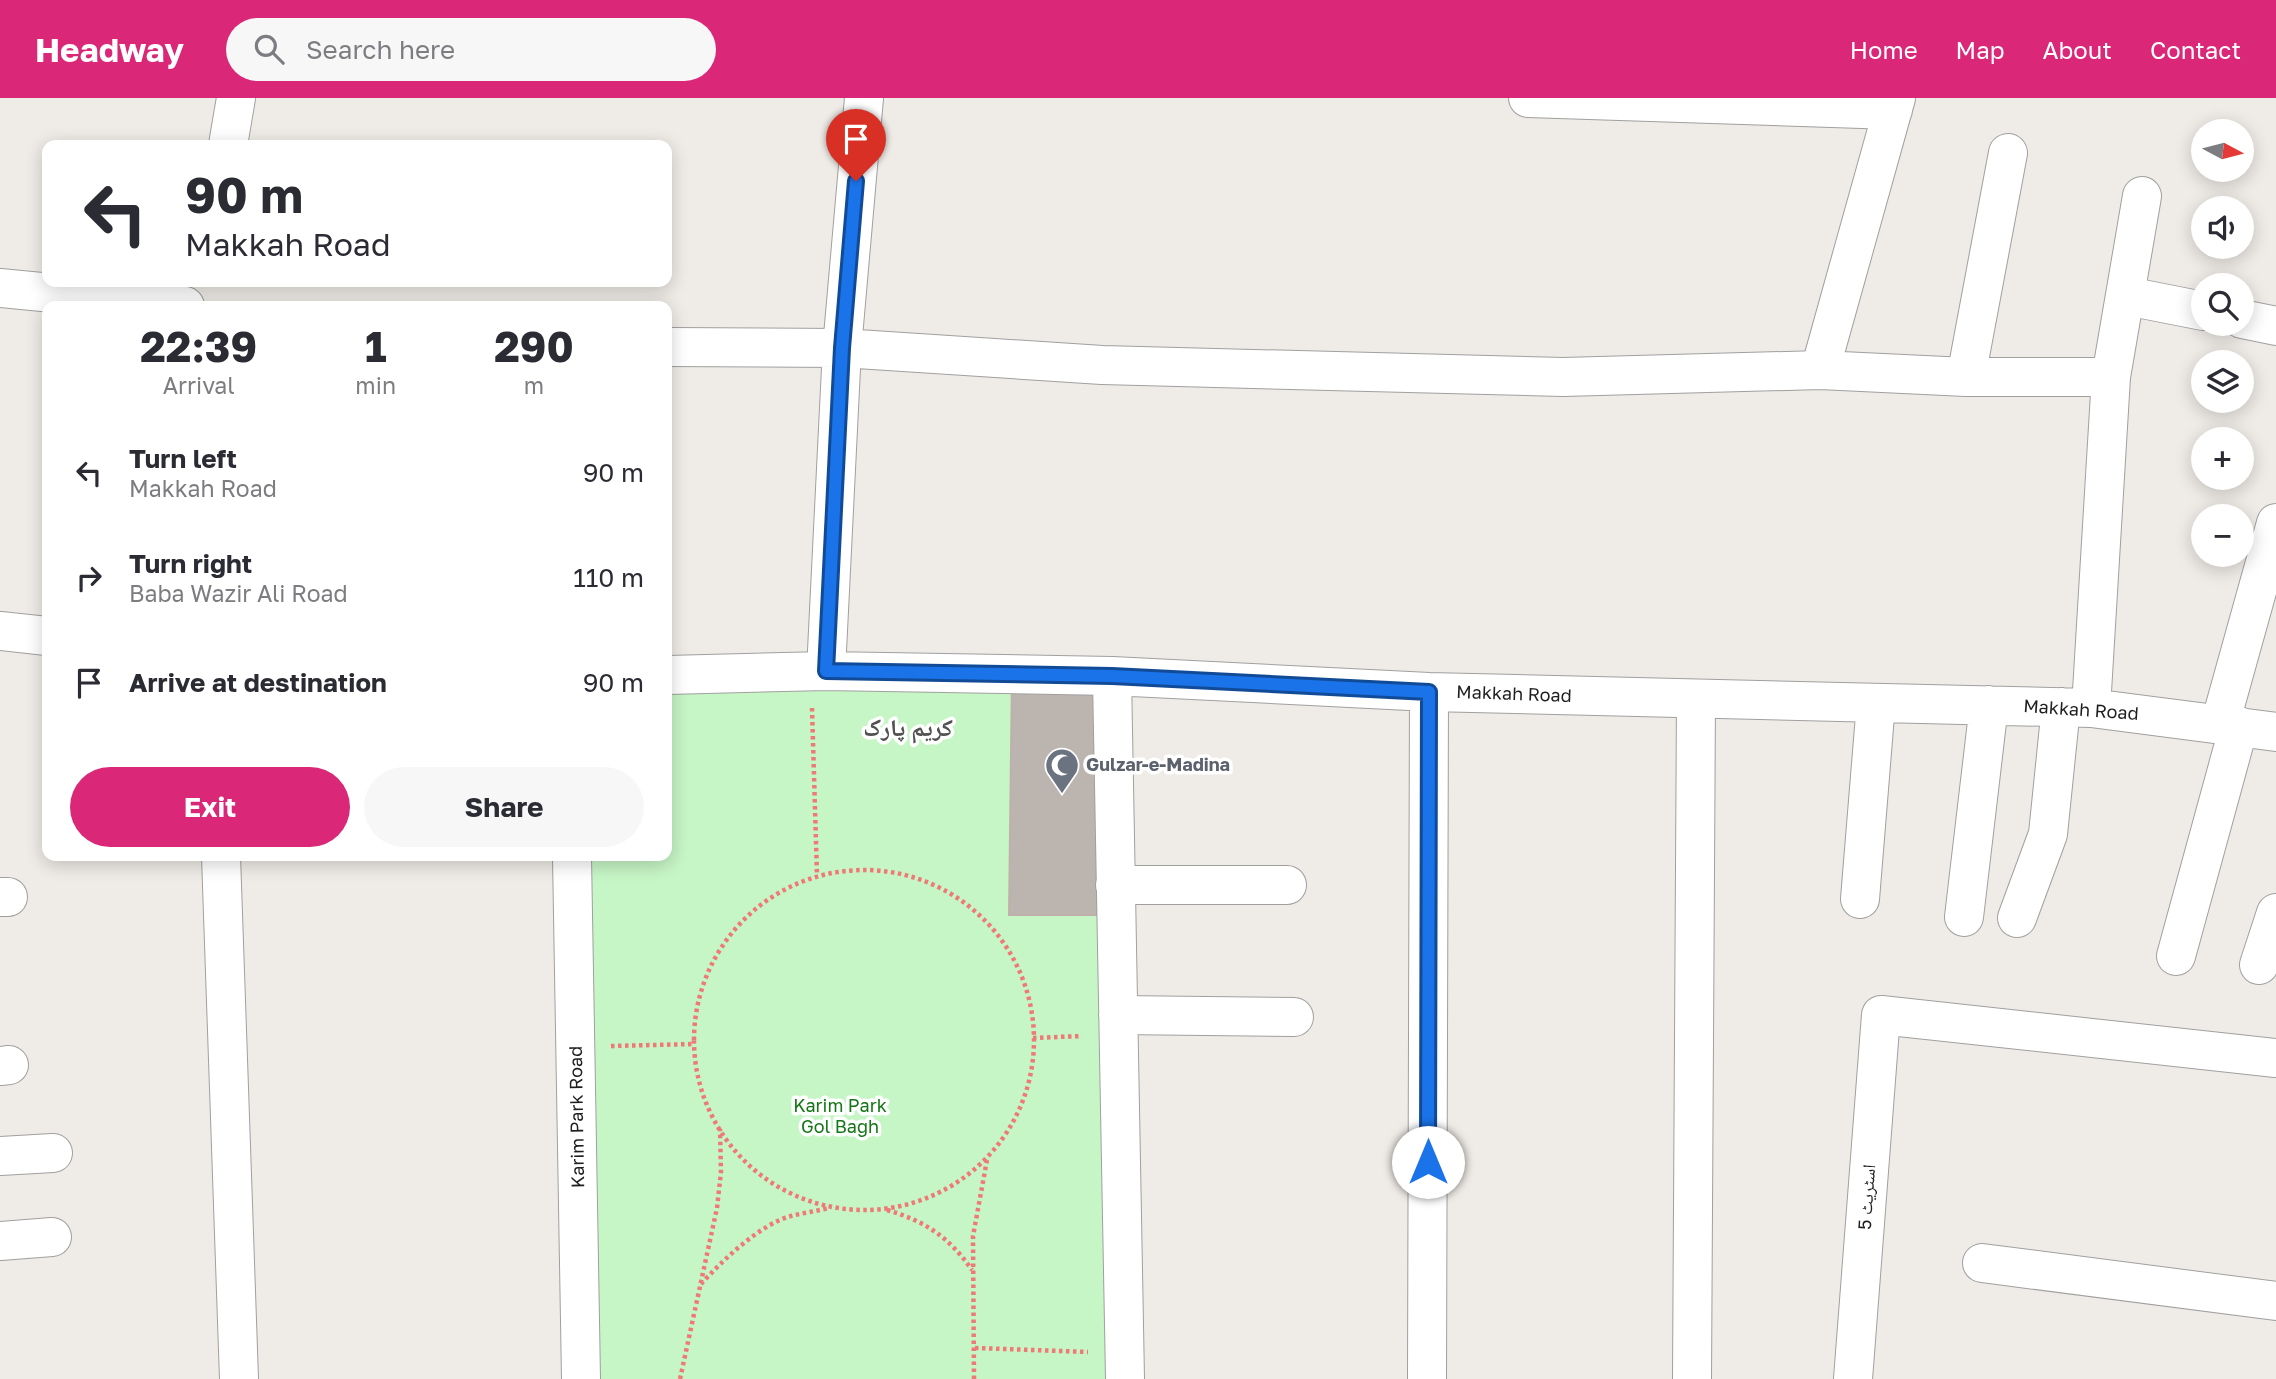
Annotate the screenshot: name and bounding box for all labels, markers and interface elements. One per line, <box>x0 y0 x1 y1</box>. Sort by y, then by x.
search box <box>226 18 716 81</box>
text: Headway <box>35 30 184 69</box>
icon: search <box>250 30 288 68</box>
text: Search here <box>306 34 455 65</box>
text: Home <box>1850 35 1918 64</box>
text: Map <box>1956 35 2005 64</box>
text: About <box>2043 35 2112 64</box>
text: Contact <box>2150 35 2241 64</box>
pin <box>826 109 886 181</box>
north arrow <box>2191 119 2254 182</box>
map controls <box>2191 119 2254 567</box>
icon: arrive <box>837 120 875 158</box>
text: 90 m <box>185 165 303 224</box>
icon: left <box>70 168 161 259</box>
button: sound <box>2191 196 2254 259</box>
text: Makkah Road <box>185 225 391 263</box>
button: search <box>2191 273 2254 336</box>
text: 22:39 <box>140 321 257 371</box>
text: 1 <box>365 321 387 371</box>
text: 290 <box>494 321 574 371</box>
button: layers <box>2191 350 2254 413</box>
text: Arrival <box>163 371 235 399</box>
text: min <box>355 371 396 399</box>
text: m <box>524 371 544 399</box>
button: + <box>2191 427 2254 490</box>
text: Turn left <box>129 443 237 474</box>
icon: left <box>70 454 108 492</box>
text: 90 m <box>583 457 644 488</box>
text: Makkah Road <box>129 474 277 502</box>
button: − <box>2191 504 2254 567</box>
text: Turn right <box>129 548 252 579</box>
icon: right <box>70 559 108 597</box>
text: 110 m <box>573 562 644 593</box>
text: Baba Wazir Ali Road <box>129 579 348 607</box>
icon: arrive <box>70 664 108 702</box>
text: Arrive at destination <box>129 667 387 698</box>
text: 90 m <box>583 667 644 698</box>
street label: Makkah Road <box>1456 680 1572 706</box>
street label: Makkah Road <box>2023 694 2140 724</box>
district label: کریم پارک <box>863 712 953 744</box>
mosque icon: Gulzar-e-Madina <box>1043 746 1081 795</box>
place label: Gulzar-e-Madina <box>1086 753 1230 775</box>
button: Exit <box>70 767 350 847</box>
button: Share <box>364 767 644 847</box>
street label: Karim Park Road <box>564 1046 588 1188</box>
park label: Karim Park Gol Bagh <box>793 1094 887 1137</box>
position arrow <box>1391 1125 1465 1199</box>
street label: اسٹریٹ 5 <box>1853 1163 1880 1230</box>

